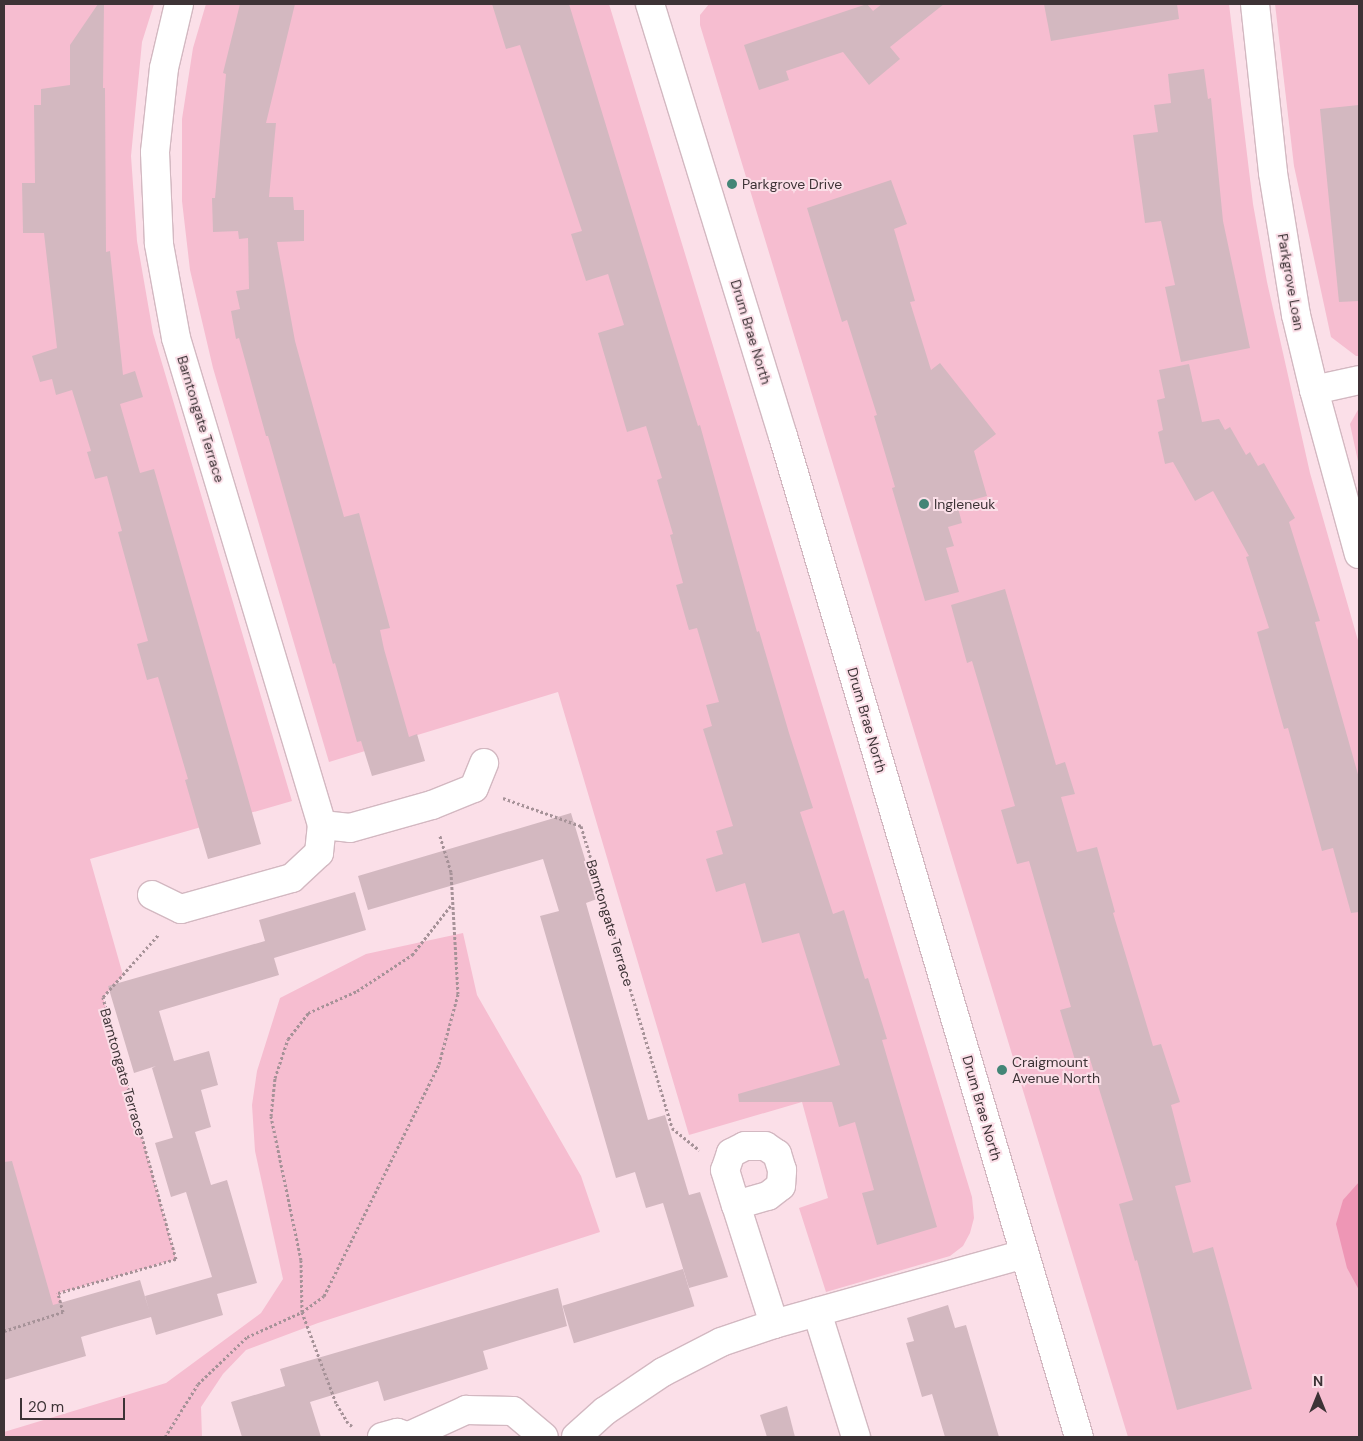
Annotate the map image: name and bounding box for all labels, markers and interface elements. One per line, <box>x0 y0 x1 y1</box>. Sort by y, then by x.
place label: Parkgrove Drive <box>742 176 842 192</box>
marker: Parkgrove Drive <box>726 178 738 190</box>
street label: Parkgrove Loan <box>1274 232 1308 332</box>
street label: Drum Brae North <box>727 278 775 386</box>
street label: Barntongate Terrace <box>174 354 228 484</box>
place label: Ingleneuk <box>934 496 995 512</box>
marker: Ingleneuk <box>918 498 930 510</box>
street label: Drum Brae North <box>844 665 890 775</box>
street label: Barntongate Terrace <box>583 858 637 988</box>
street label: Barntongate Terrace <box>97 1006 149 1138</box>
street label: Drum Brae North <box>959 1053 1005 1163</box>
place label: Craigmount Avenue North <box>1012 1054 1100 1086</box>
marker: Craigmount Avenue North <box>996 1064 1008 1076</box>
north arrow <box>1293 1371 1343 1421</box>
text: N <box>1313 1372 1323 1390</box>
scale bar <box>22 1388 128 1420</box>
text: 20 m <box>28 1397 64 1417</box>

